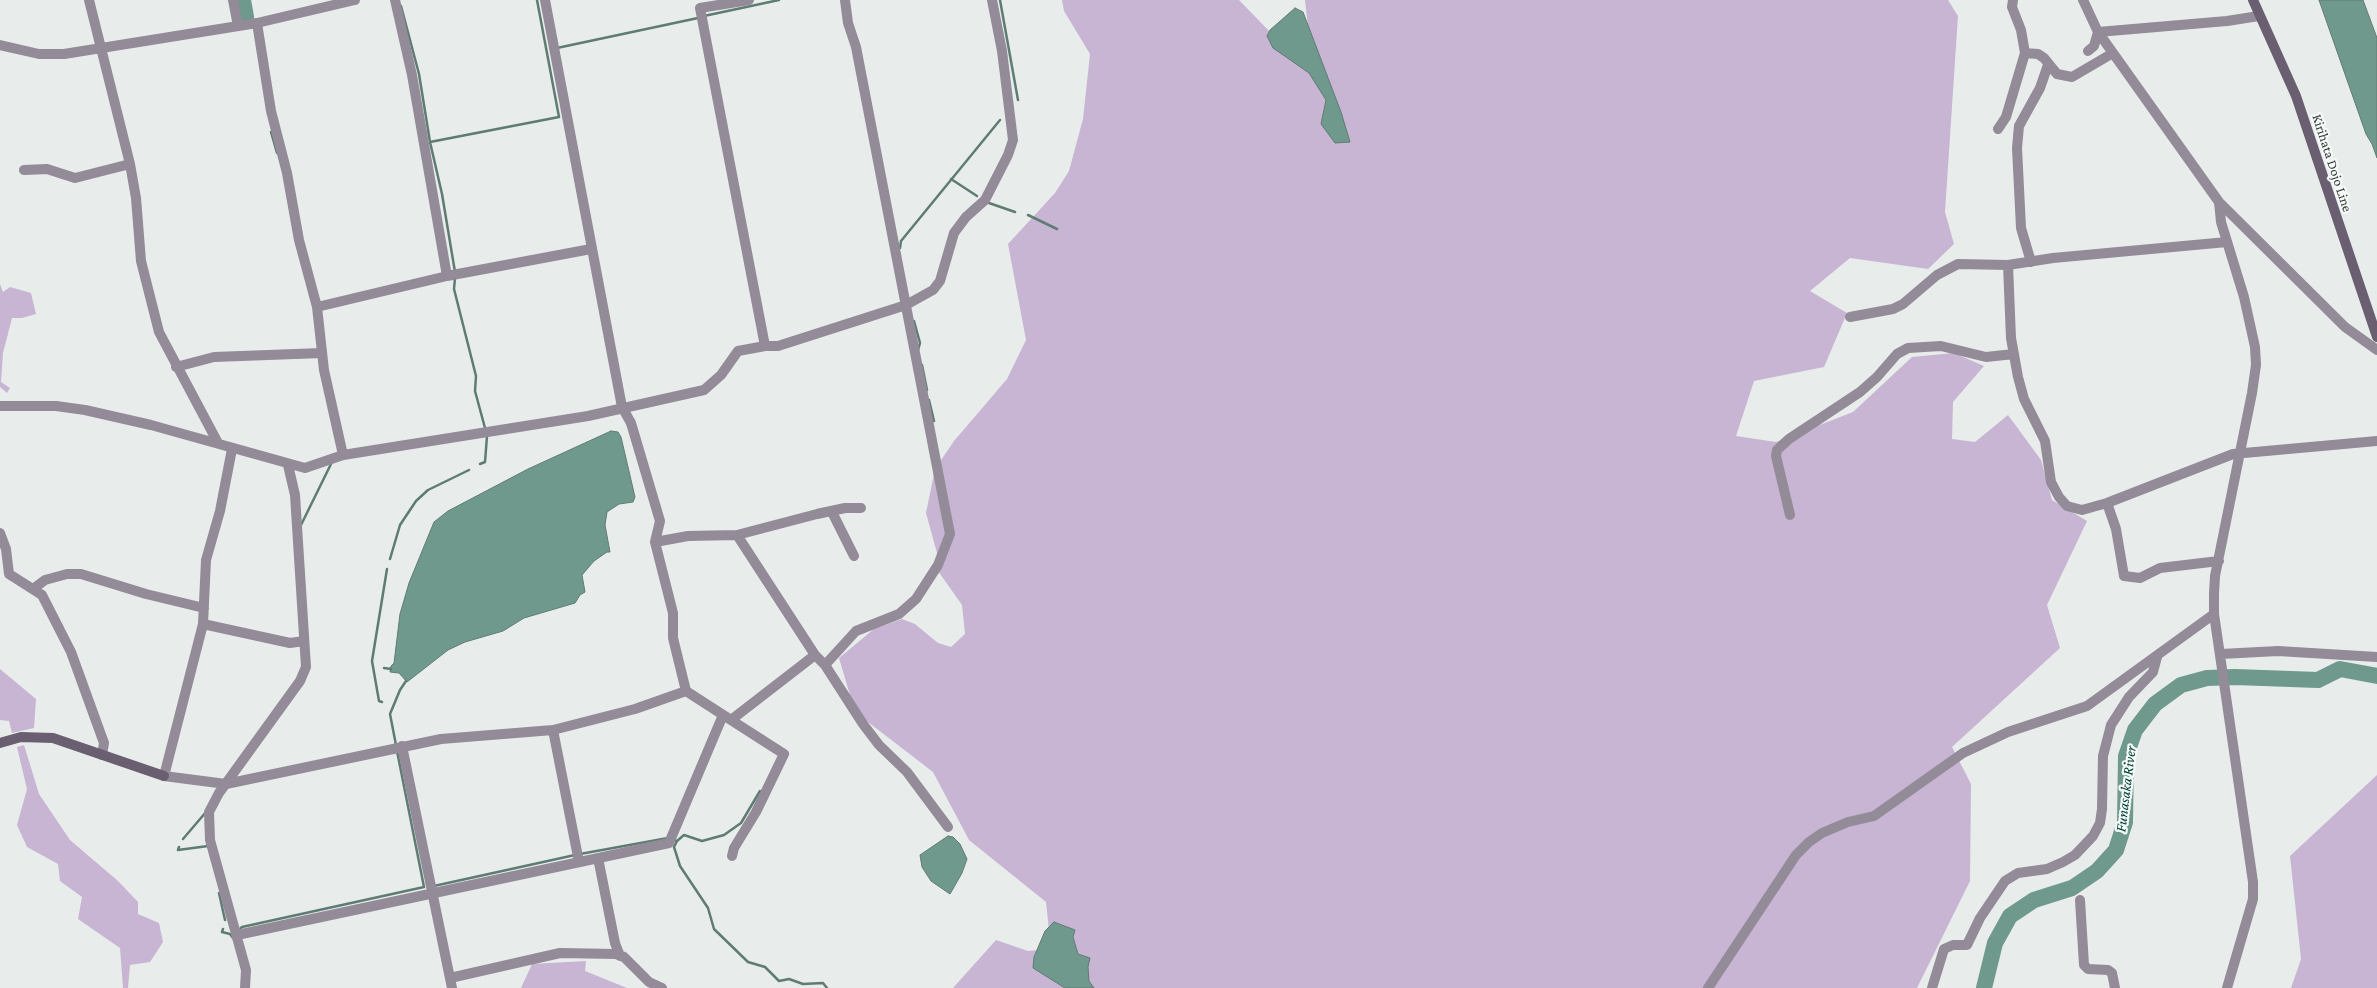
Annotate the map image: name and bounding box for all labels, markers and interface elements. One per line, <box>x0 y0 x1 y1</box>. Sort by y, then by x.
street label: Kirihata Dojo Line <box>2308 112 2356 214</box>
water label: Funasaka River <box>2112 745 2140 833</box>

